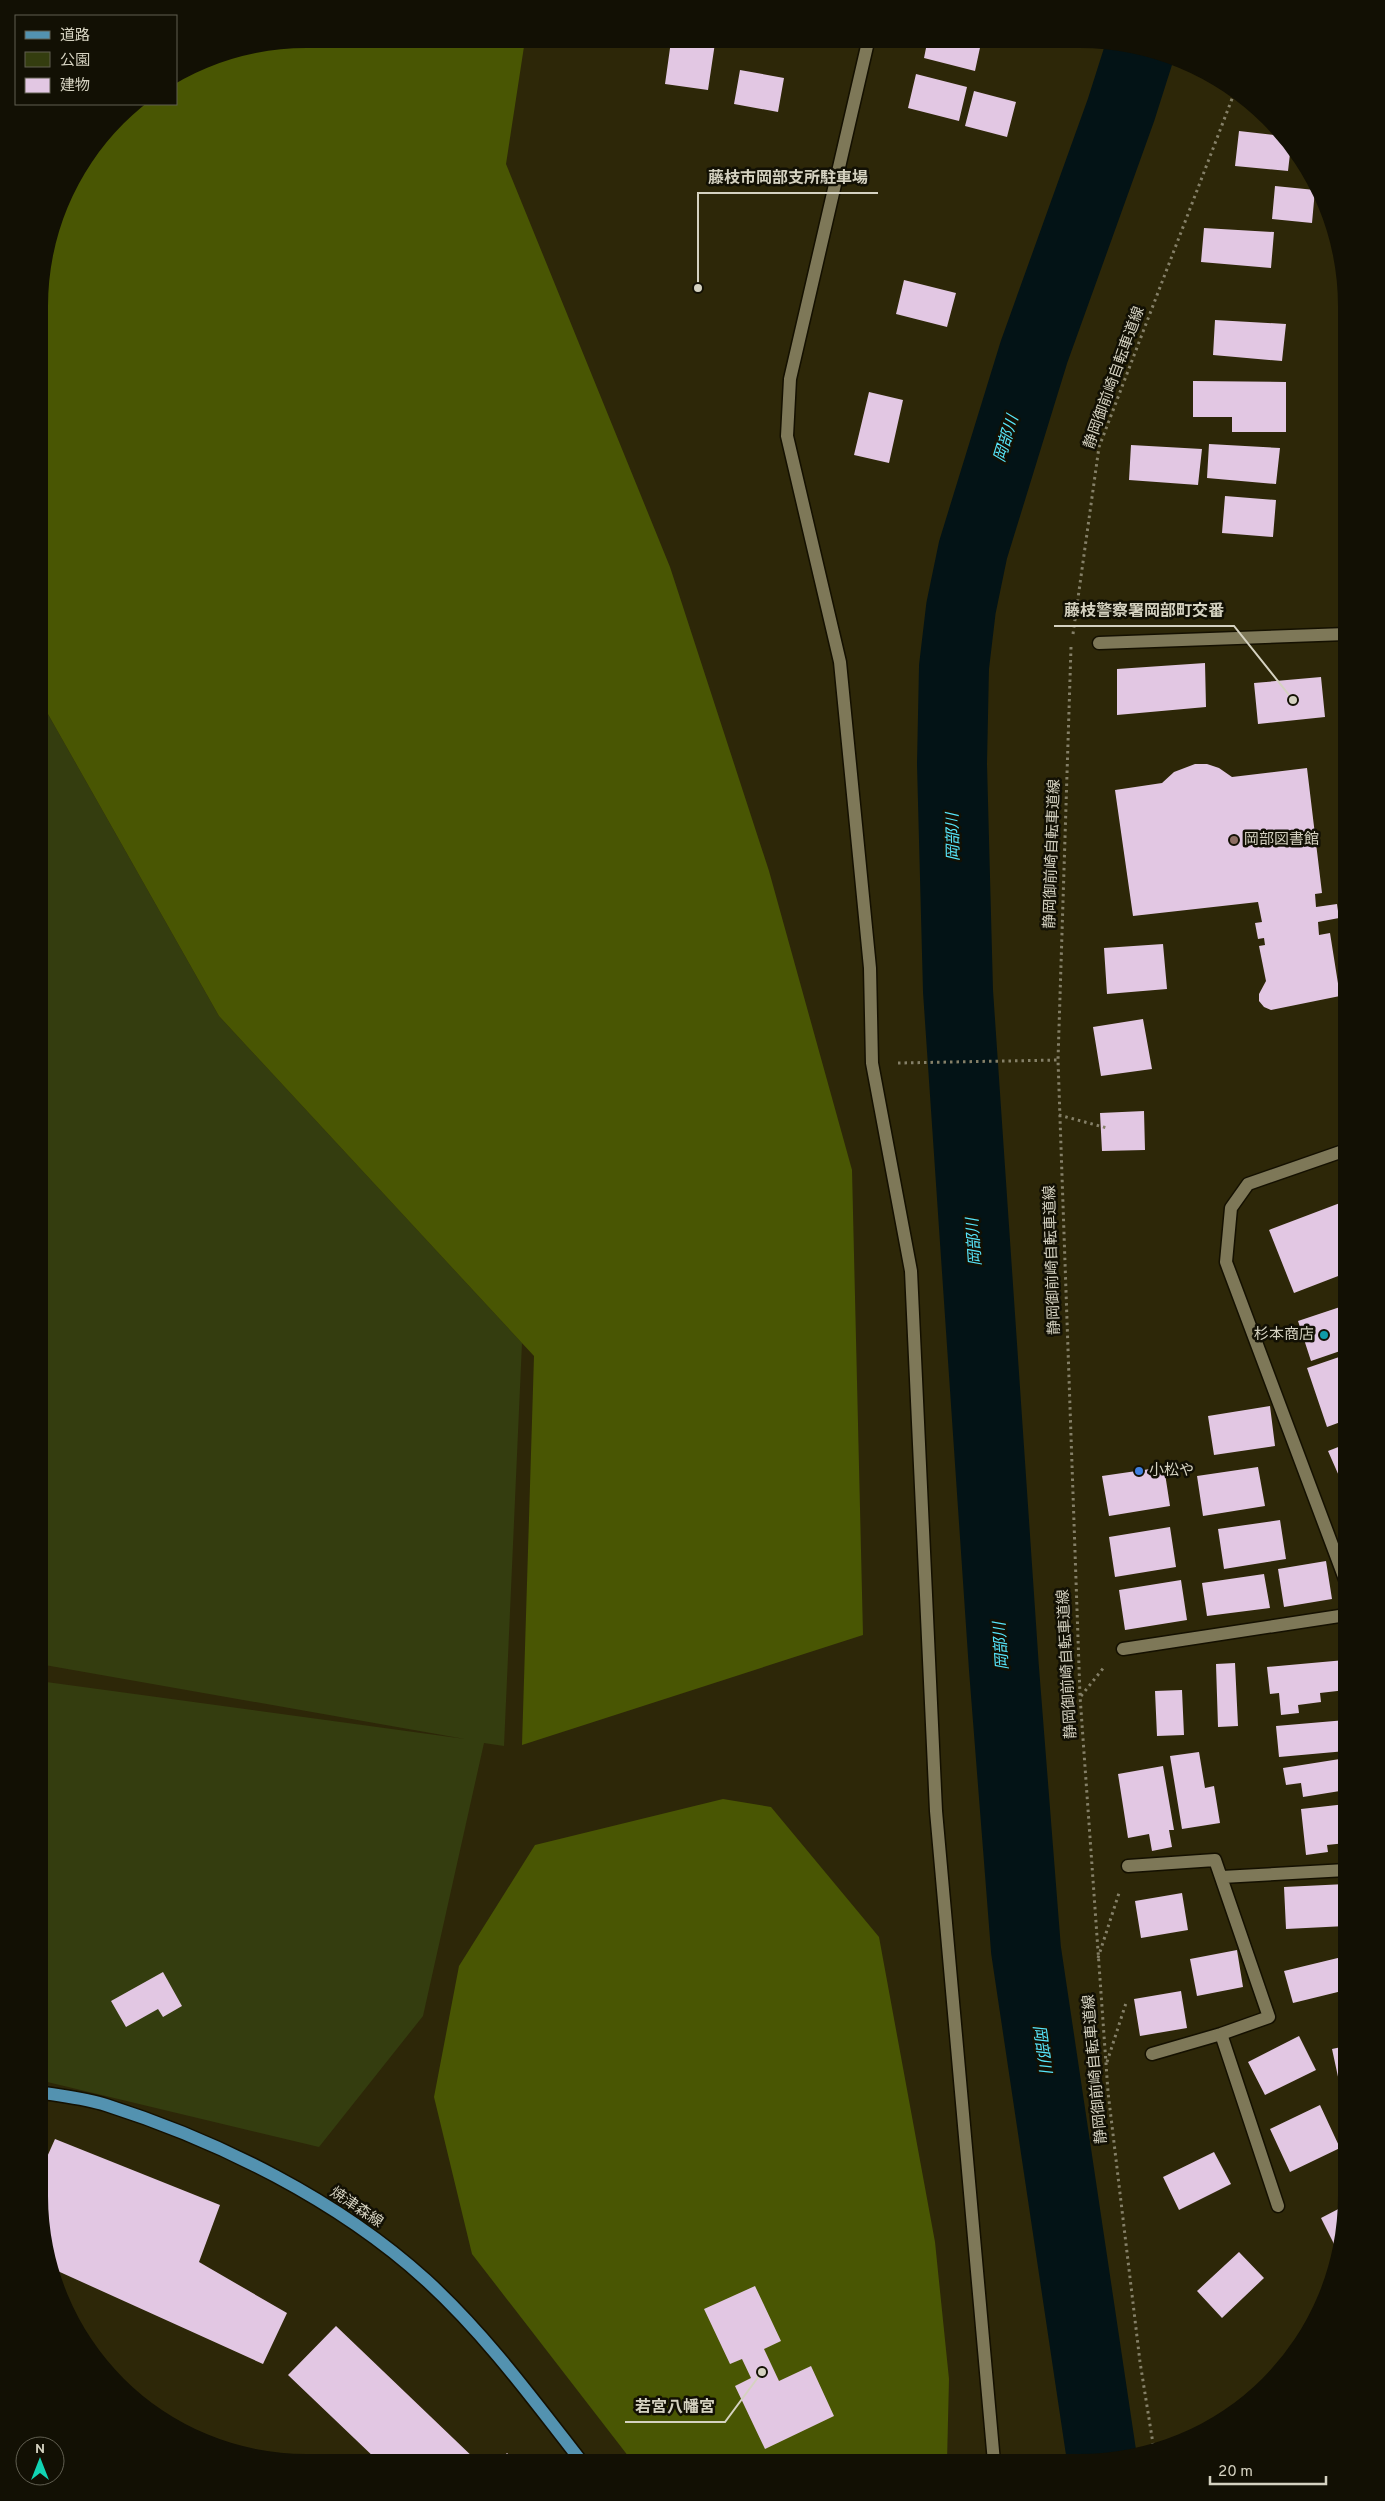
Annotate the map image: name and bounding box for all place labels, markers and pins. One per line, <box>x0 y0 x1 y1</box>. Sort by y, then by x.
callout: 藤枝市岡部支所駐車場 <box>698 162 878 193</box>
callout: 藤枝警察署岡部町交番 <box>1054 595 1234 626</box>
place label: 岡部図書館 <box>1244 831 1319 850</box>
marker: 岡部図書館 <box>1228 834 1240 846</box>
place label: 杉本商店 <box>1254 1326 1314 1345</box>
marker: 杉本商店 <box>1318 1329 1330 1341</box>
place label: 小松や <box>1149 1462 1194 1481</box>
marker: 小松や <box>1133 1465 1145 1477</box>
callout: 若宮八幡宮 <box>625 2391 725 2422</box>

